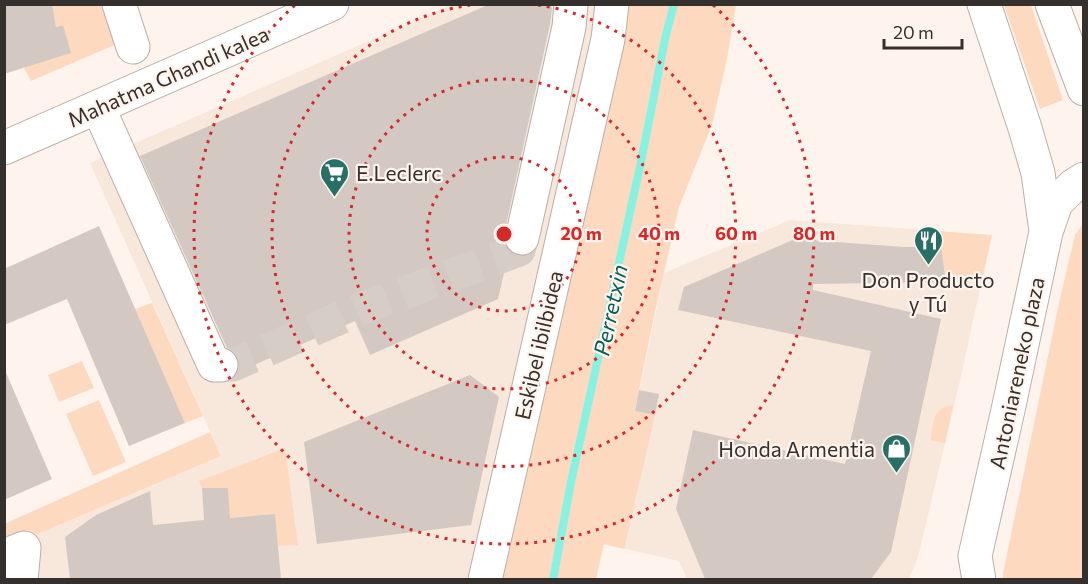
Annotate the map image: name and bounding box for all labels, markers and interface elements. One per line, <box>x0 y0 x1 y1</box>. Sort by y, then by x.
scale bar <box>884 12 962 50</box>
street label: Mahatma Ghandi kalea <box>64 20 272 132</box>
text: 20 m <box>893 21 934 43</box>
supermarket icon: E.Leclerc <box>319 156 351 198</box>
place label: E.Leclerc <box>356 160 442 185</box>
text: 20 m <box>560 222 602 244</box>
text: 40 m <box>638 222 680 244</box>
text: 60 m <box>715 222 757 244</box>
text: 80 m <box>793 222 835 244</box>
centre of rings <box>494 224 514 244</box>
restaurant icon: Don Producto y Tú <box>912 224 944 266</box>
water label: Perretxin <box>587 262 633 358</box>
place label: Don Producto y Tú <box>861 267 995 316</box>
street label: Eskibel ibilbidea <box>509 268 567 422</box>
street label: Antoniareneko plaza <box>983 275 1049 471</box>
shop icon: Honda Armentia <box>880 432 912 474</box>
place label: Honda Armentia <box>718 436 875 461</box>

